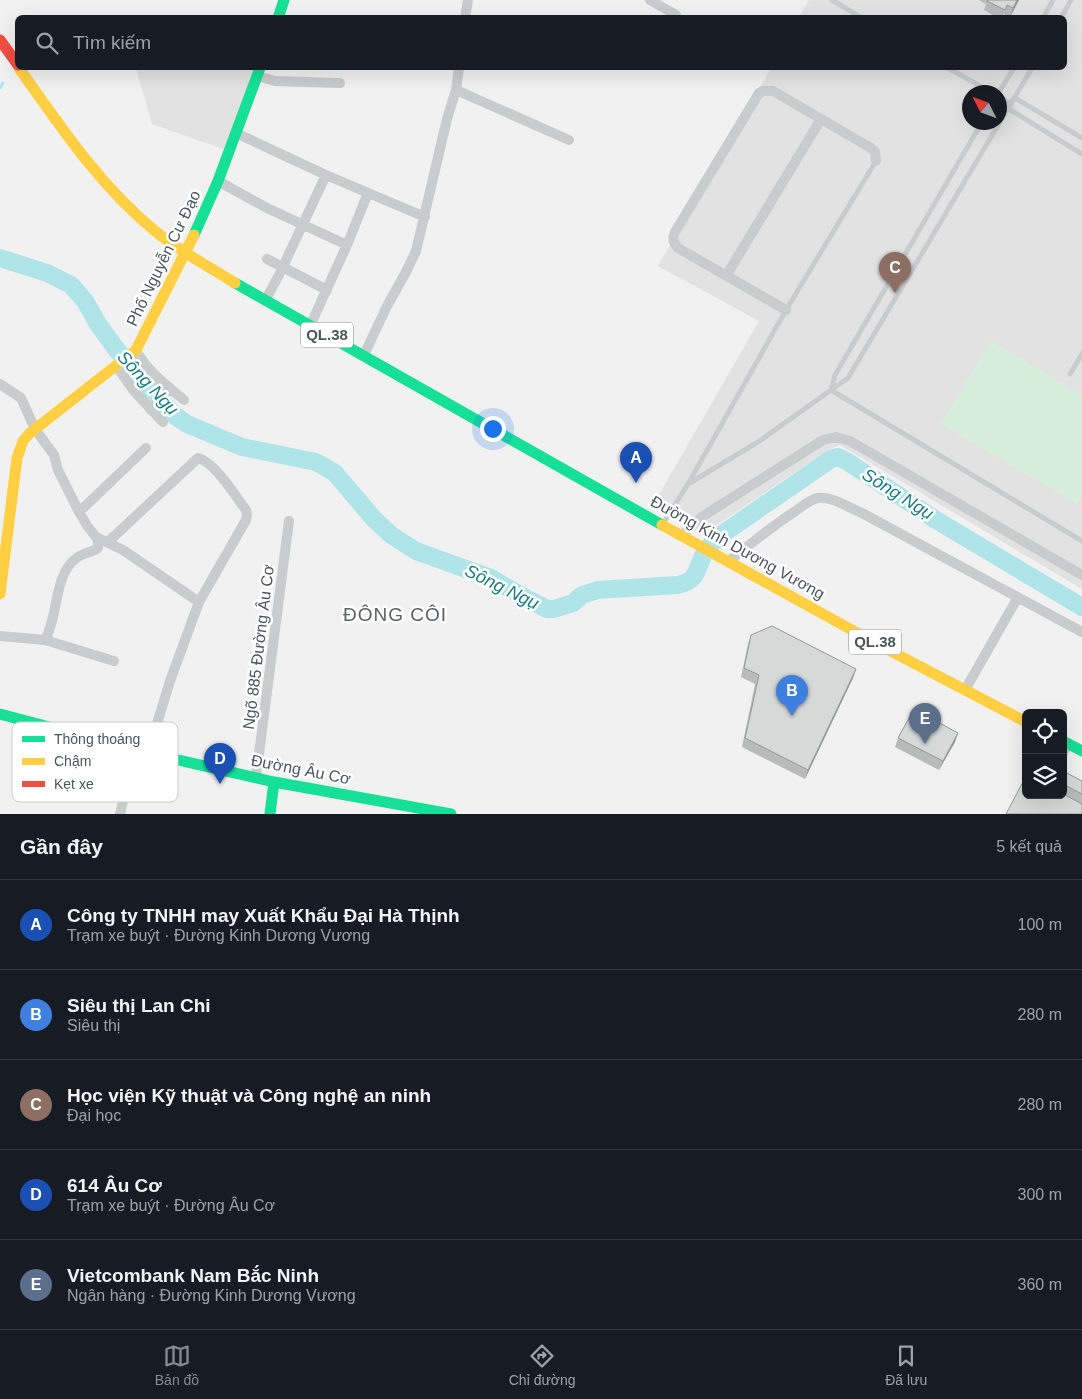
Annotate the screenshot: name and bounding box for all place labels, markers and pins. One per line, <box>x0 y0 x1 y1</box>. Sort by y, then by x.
pin: C <box>879 252 911 293</box>
pin: A <box>620 442 652 483</box>
pin: B <box>776 675 808 716</box>
pin: E <box>909 703 941 744</box>
pin: D <box>204 743 236 784</box>

